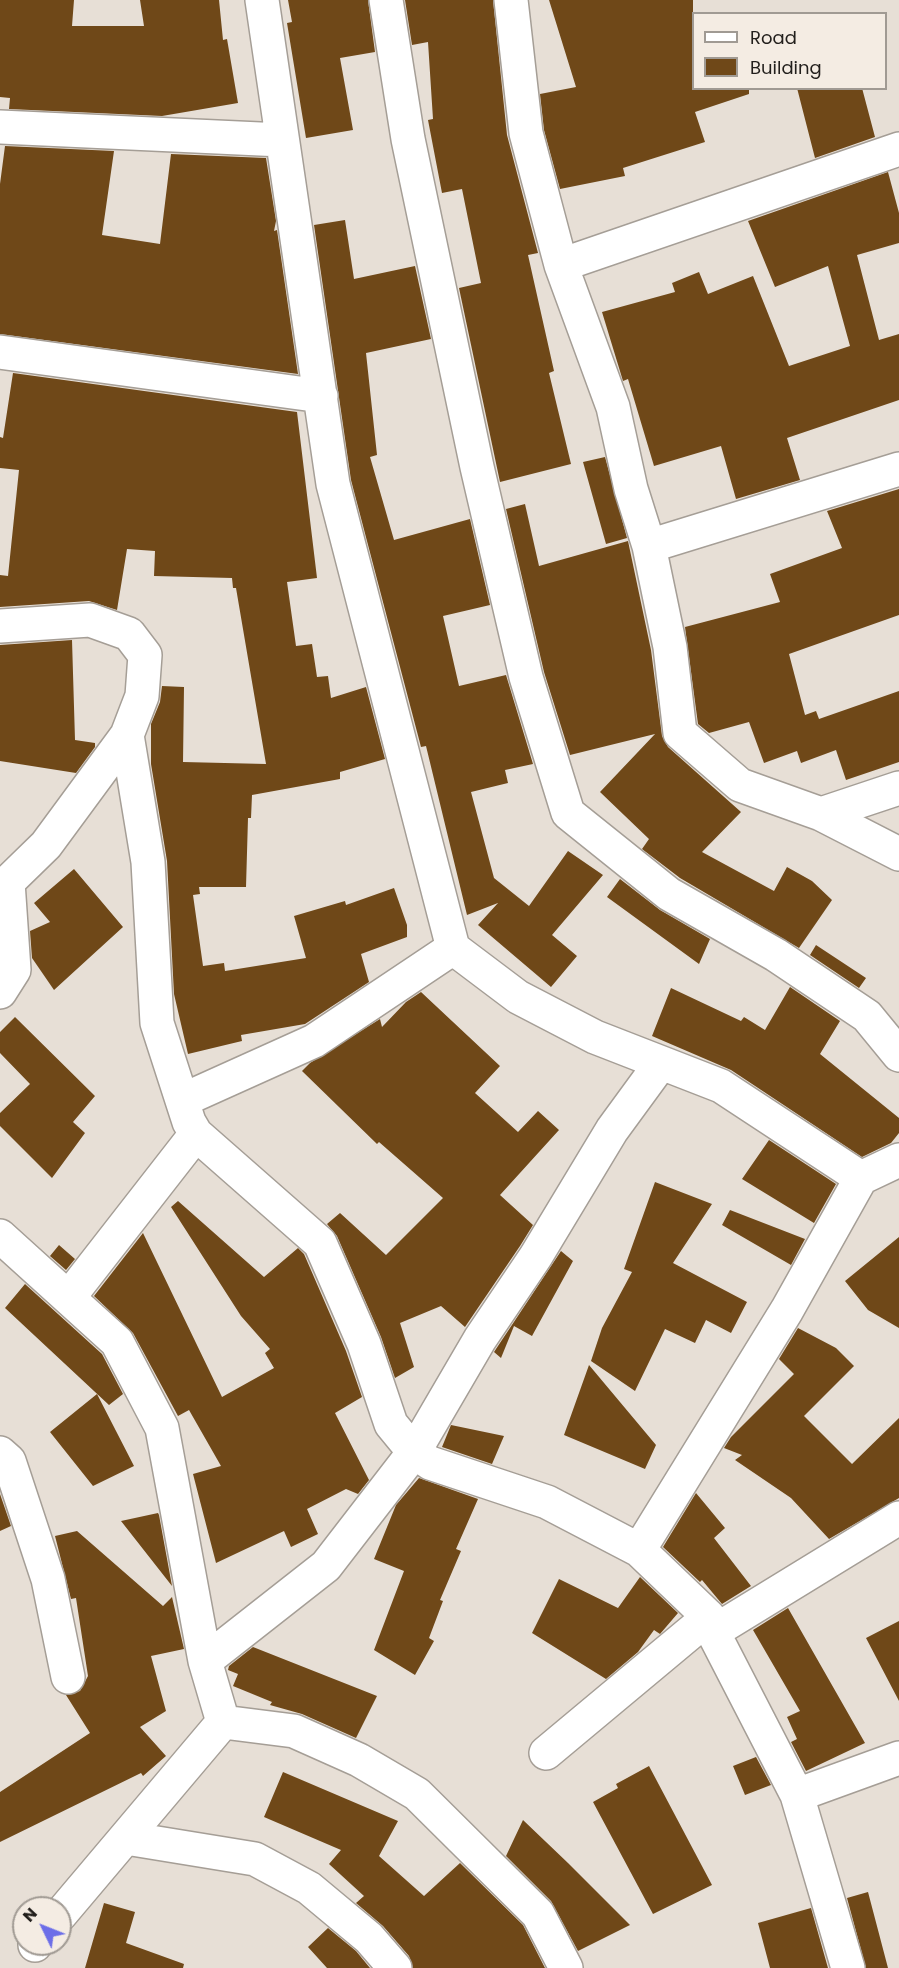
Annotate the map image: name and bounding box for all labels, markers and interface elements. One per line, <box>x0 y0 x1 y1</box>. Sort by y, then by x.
legend <box>692 12 887 90</box>
text: Road <box>750 25 797 50</box>
text: Building <box>750 55 822 80</box>
north arrow <box>12 1896 72 1956</box>
text: N <box>17 1903 42 1927</box>

